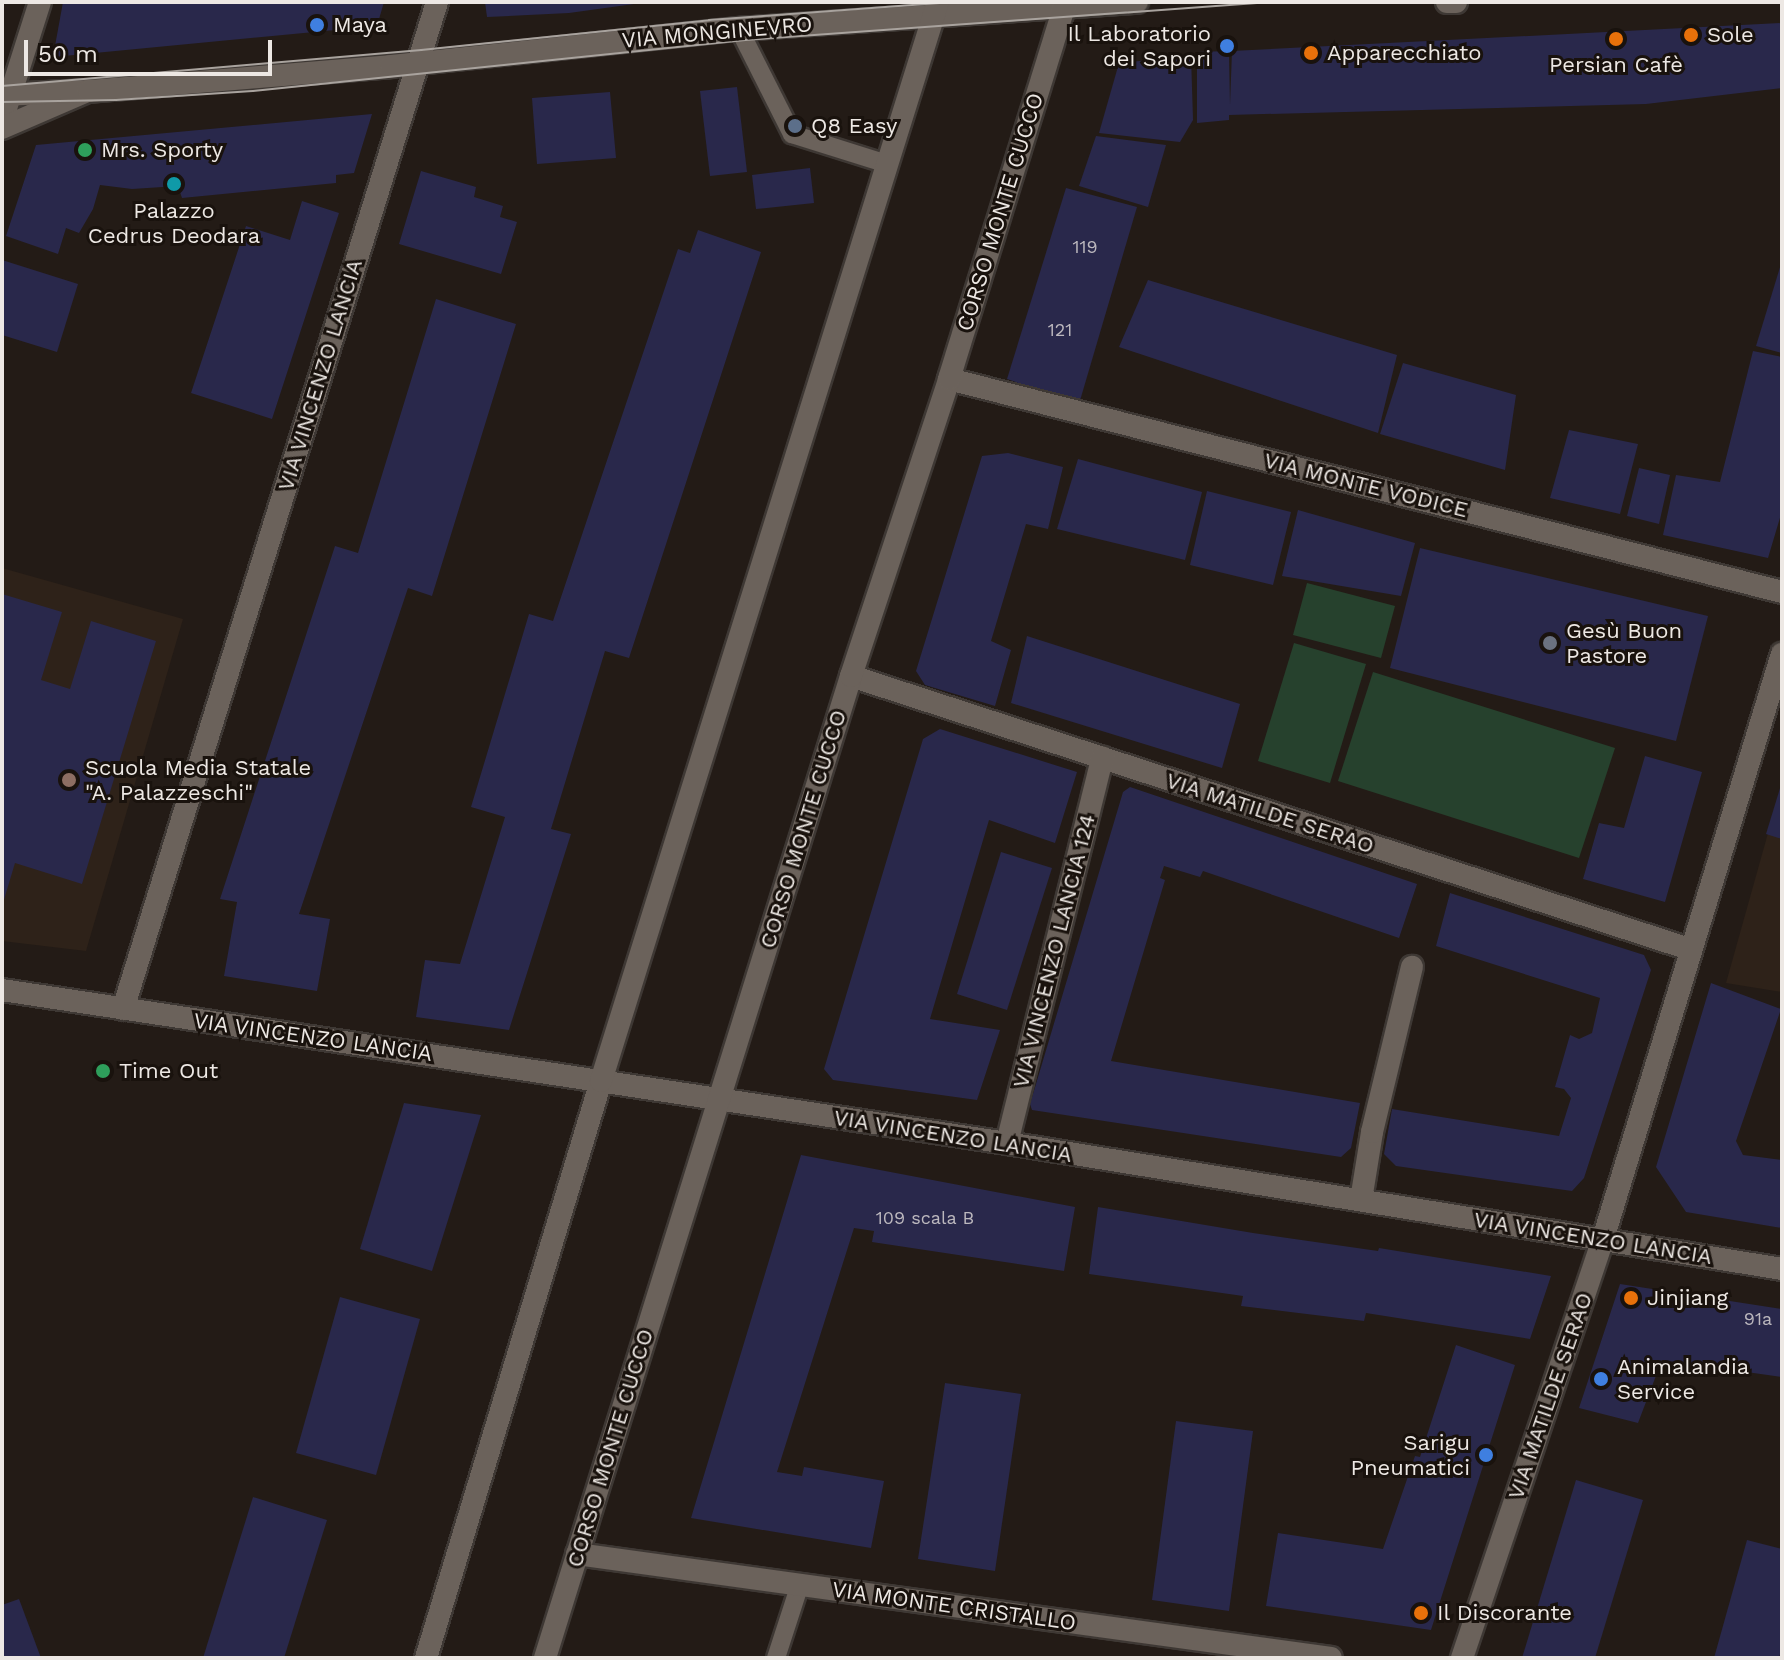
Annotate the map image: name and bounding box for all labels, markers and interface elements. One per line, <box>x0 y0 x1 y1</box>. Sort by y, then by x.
street label: VIA MONGINEVRO <box>620 10 814 54</box>
place label: Maya <box>333 12 387 38</box>
marker: Maya <box>308 16 326 34</box>
place label: Il Laboratorio dei Sapori <box>1067 20 1211 72</box>
place label: Sole <box>1707 22 1754 48</box>
scale bar <box>28 24 276 74</box>
marker: Sole <box>1682 26 1700 44</box>
marker: Persian Cafè <box>1607 30 1625 48</box>
marker: Il Laboratorio dei Sapori <box>1218 37 1236 55</box>
text: 50 m <box>38 40 98 68</box>
place label: Apparecchiato <box>1327 40 1481 66</box>
marker: Apparecchiato <box>1302 44 1320 62</box>
place label: Persian Cafè <box>1549 52 1683 78</box>
street label: CORSO MONTE CUCCO <box>951 90 1049 334</box>
place label: Q8 Easy <box>811 113 897 139</box>
marker: Q8 Easy <box>786 117 804 135</box>
place label: Mrs. Sporty <box>101 137 223 163</box>
marker: Mrs. Sporty <box>76 141 94 159</box>
marker: Palazzo Cedrus Deodara <box>165 175 183 193</box>
place label: Palazzo Cedrus Deodara <box>88 197 260 248</box>
house number: 119 <box>1072 236 1098 258</box>
street label: VIA VINCENZO LANCIA <box>272 255 368 495</box>
house number: 121 <box>1048 319 1072 341</box>
street label: VIA MONTE VODICE <box>1261 447 1471 523</box>
place label: Gesù Buon Pastore <box>1566 617 1682 668</box>
marker: Gesù Buon Pastore <box>1541 634 1559 652</box>
street label: CORSO MONTE CUCCO <box>754 707 852 951</box>
place label: Scuola Media Statale "A. Palazzeschi" <box>85 754 312 806</box>
street label: VIA MATILDE SERAO <box>1162 767 1378 859</box>
marker: Scuola Media Statale "A. Palazzeschi" <box>60 771 78 789</box>
street label: VIA VINCENZO LANCIA 124 <box>1007 810 1101 1092</box>
street label: VIA VINCENZO LANCIA <box>191 1007 435 1067</box>
place label: Time Out <box>119 1058 218 1084</box>
marker: Time Out <box>94 1062 112 1080</box>
street label: VIA VINCENZO LANCIA <box>831 1104 1075 1168</box>
street label: VIA VINCENZO LANCIA <box>1471 1206 1715 1270</box>
house number: 109 scala B <box>876 1207 974 1229</box>
place label: Jinjiang <box>1647 1285 1728 1311</box>
street label: VIA MATILDE SERAO <box>1502 1289 1598 1503</box>
marker: Jinjiang <box>1622 1289 1640 1307</box>
house number: 91a <box>1744 1308 1772 1330</box>
street label: CORSO MONTE CUCCO <box>561 1326 659 1570</box>
place label: Animalandia Service <box>1617 1353 1749 1404</box>
marker: Animalandia Service <box>1592 1370 1610 1388</box>
place label: Sarigu Pneumatici <box>1350 1429 1470 1480</box>
marker: Sarigu Pneumatici <box>1477 1446 1495 1464</box>
street label: VIA MONTE CRISTALLO <box>830 1576 1078 1636</box>
place label: Il Discorante <box>1437 1600 1573 1626</box>
marker: Il Discorante <box>1412 1604 1430 1622</box>

